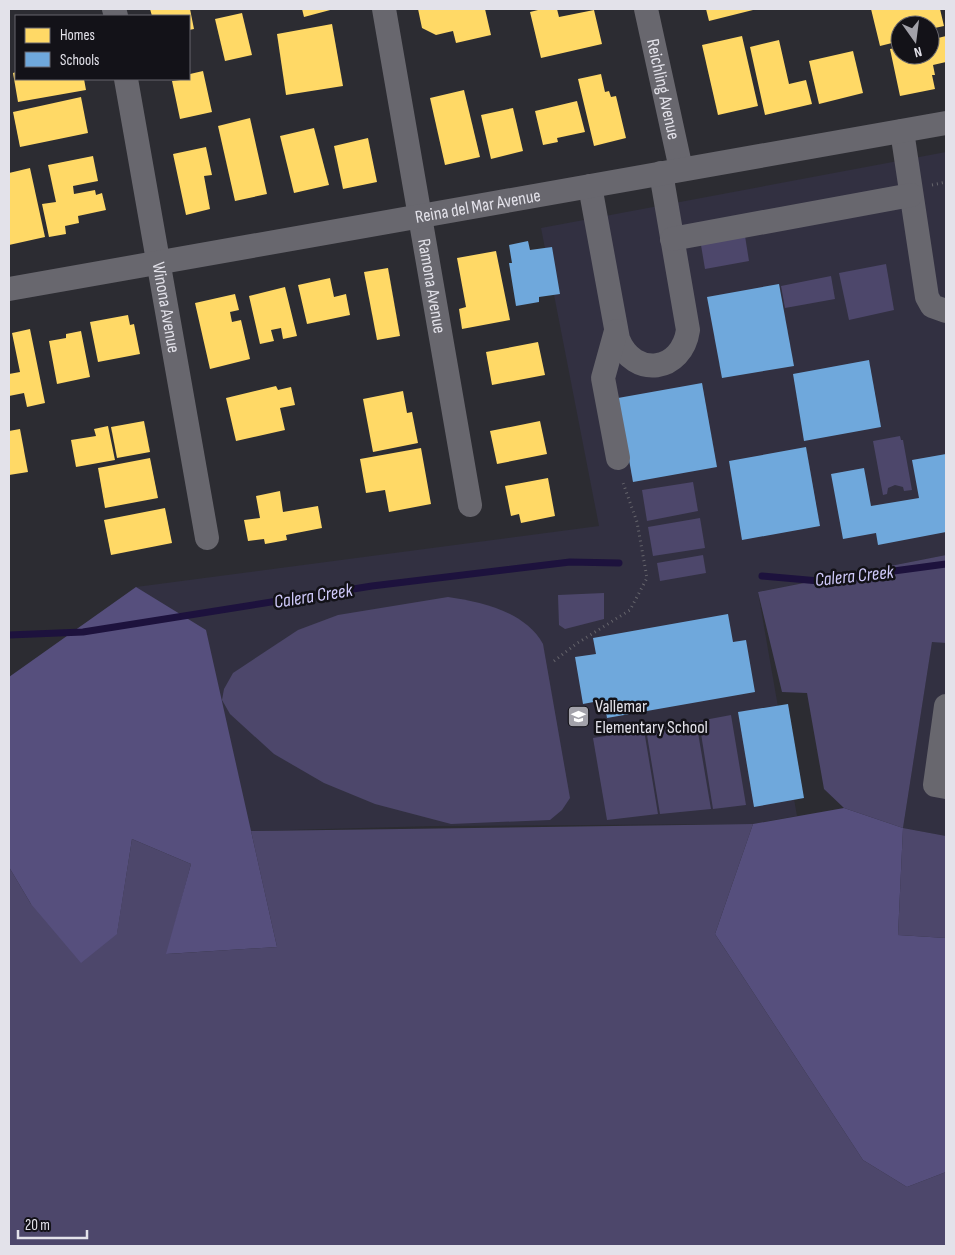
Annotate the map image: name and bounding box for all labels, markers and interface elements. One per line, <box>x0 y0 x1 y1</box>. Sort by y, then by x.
legend <box>15 15 190 80</box>
north arrow <box>890 15 940 65</box>
text: Homes <box>60 26 95 45</box>
street label: Reichling Avenue <box>642 37 684 142</box>
text: N <box>912 43 924 61</box>
text: Schools <box>60 51 99 70</box>
street label: Reina del Mar Avenue <box>413 185 542 228</box>
street label: Ramona Avenue <box>413 237 450 335</box>
street label: Winona Avenue <box>148 260 184 355</box>
water label: Calera Creek <box>814 561 896 592</box>
water label: Calera Creek <box>272 579 355 614</box>
place label: Vallemar Elementary School <box>595 696 708 738</box>
school or university icon: Vallemar Elementary School <box>567 704 591 728</box>
scale bar <box>18 1208 86 1240</box>
text: 20 m <box>25 1216 50 1235</box>

